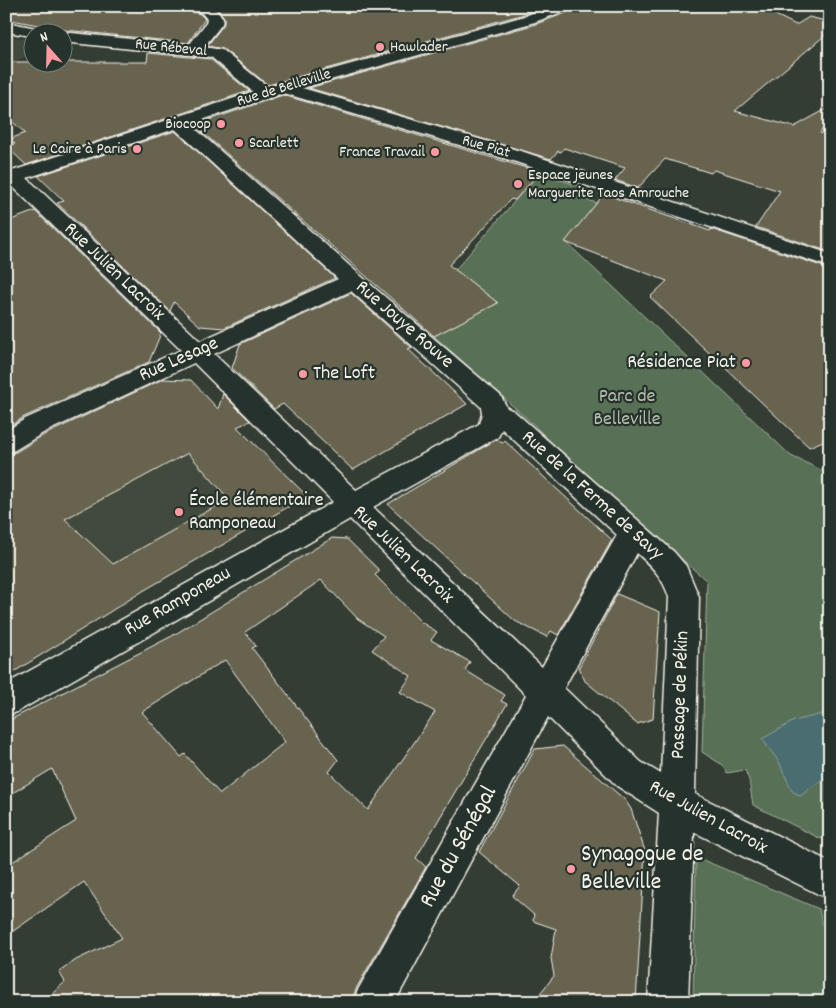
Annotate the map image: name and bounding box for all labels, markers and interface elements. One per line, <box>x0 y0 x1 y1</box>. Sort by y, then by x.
north arrow <box>22 22 72 72</box>
text: N <box>38 27 51 48</box>
street label: Rue Rébeval <box>134 33 208 63</box>
place label: Hawlader <box>390 36 448 59</box>
marker: Hawlader <box>374 41 386 53</box>
street label: Rue de Belleville <box>234 63 334 113</box>
place label: Biocoop <box>165 113 211 136</box>
marker: Biocoop <box>215 118 227 130</box>
street label: Rue Piat <box>459 129 513 165</box>
place label: Scarlett <box>249 132 299 155</box>
marker: Scarlett <box>233 137 245 149</box>
place label: Le Caire à Paris <box>33 138 127 161</box>
place label: France Travail <box>339 141 425 164</box>
marker: Le Caire à Paris <box>131 143 143 155</box>
marker: France Travail <box>429 146 441 158</box>
place label: Espace jeunes Marguerite Taos Amrouche <box>528 164 689 205</box>
marker: Espace jeunes Marguerite Taos Amrouche <box>512 178 524 190</box>
street label: Rue Julien Lacroix <box>57 216 172 328</box>
street label: Rue Jouye Rouve <box>349 274 460 376</box>
street label: Rue Lesage <box>135 330 223 390</box>
place label: Résidence Piat <box>627 349 736 377</box>
marker: Résidence Piat <box>740 357 752 369</box>
place label: The Loft <box>313 360 375 388</box>
marker: The Loft <box>297 368 309 380</box>
park label: Parc de Belleville <box>594 383 661 434</box>
street label: Rue de la Ferme de Savy <box>515 424 670 568</box>
place label: École élémentaire Ramponeau <box>189 487 324 538</box>
street label: Rue Julien Lacroix <box>346 499 461 611</box>
marker: École élémentaire Ramponeau <box>173 506 185 518</box>
street label: Rue Ramponeau <box>120 560 236 644</box>
street label: Passage de Pékin <box>665 630 697 760</box>
street label: Rue Julien Lacroix <box>644 774 773 862</box>
street label: Rue du Sénégal <box>411 779 507 914</box>
place label: Synagogue de Belleville <box>581 838 704 900</box>
marker: Synagogue de Belleville <box>565 863 577 875</box>

